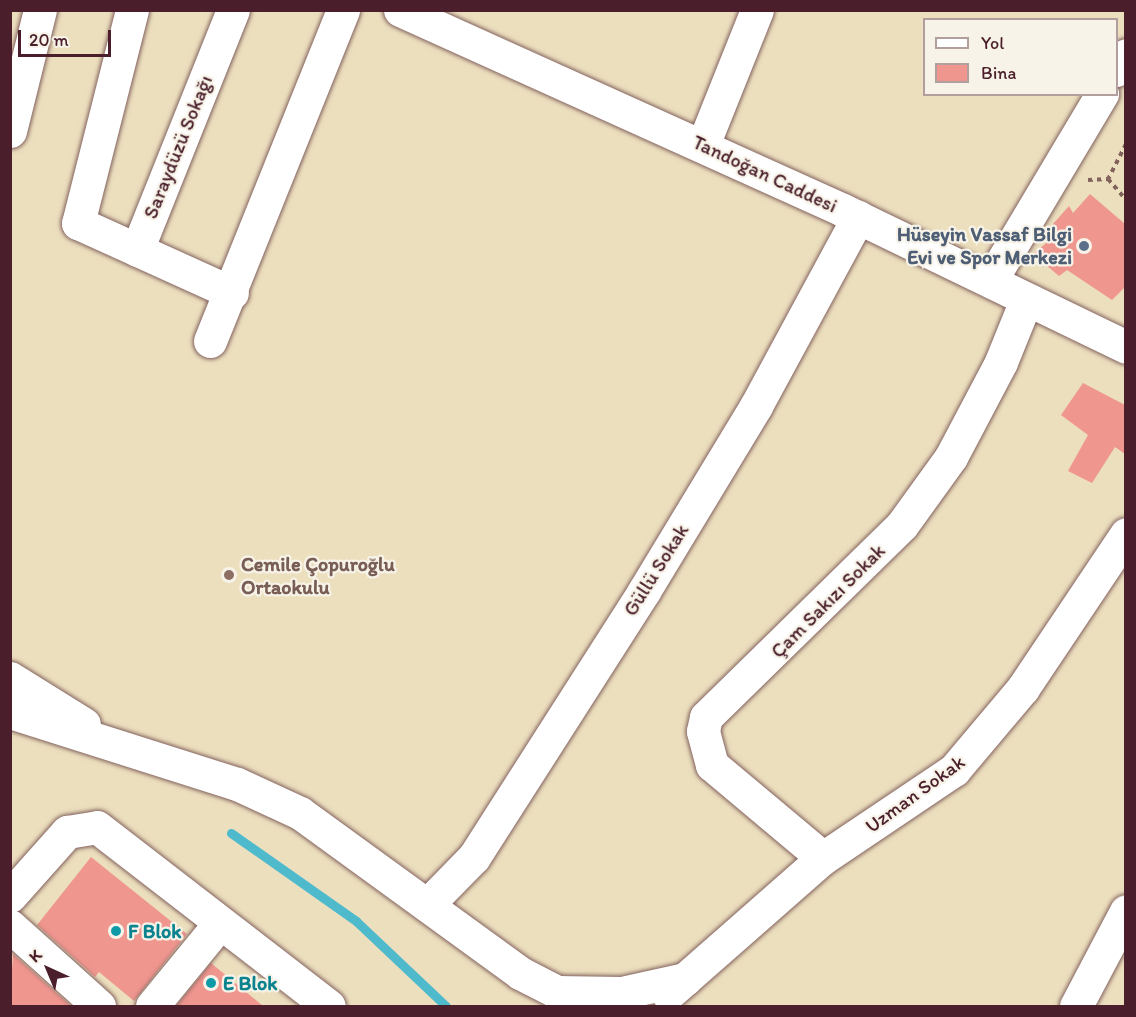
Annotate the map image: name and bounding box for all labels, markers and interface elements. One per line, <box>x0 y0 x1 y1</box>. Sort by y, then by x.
scale bar <box>21 18 114 56</box>
legend <box>923 18 1118 96</box>
text: 20 m <box>29 29 69 51</box>
text: Yol <box>981 32 1004 54</box>
text: Bina <box>981 62 1016 84</box>
street label: Saraydüzü Sokağı <box>138 72 218 222</box>
street label: Tandoğan Caddesi <box>689 130 841 218</box>
place label: Hüseyin Vassaf Bilgi Evi ve Spor Merkezi <box>898 222 1072 269</box>
marker: Hüseyin Vassaf Bilgi Evi ve Spor Merkezi <box>1077 239 1091 253</box>
street label: Güllü Sokak <box>618 520 694 620</box>
street label: Çam Sakızı Sokak <box>766 539 890 663</box>
place label: Cemile Çopuroğlu Ortaokulu <box>241 552 394 599</box>
marker: Cemile Çopuroğlu Ortaokulu <box>222 568 236 582</box>
street label: Uzman Sokak <box>861 750 969 838</box>
place label: F Blok <box>128 919 182 943</box>
marker: F Blok <box>109 924 123 938</box>
north arrow <box>18 939 78 999</box>
text: K <box>25 945 45 966</box>
place label: E Blok <box>223 971 278 995</box>
marker: E Blok <box>204 976 218 990</box>

